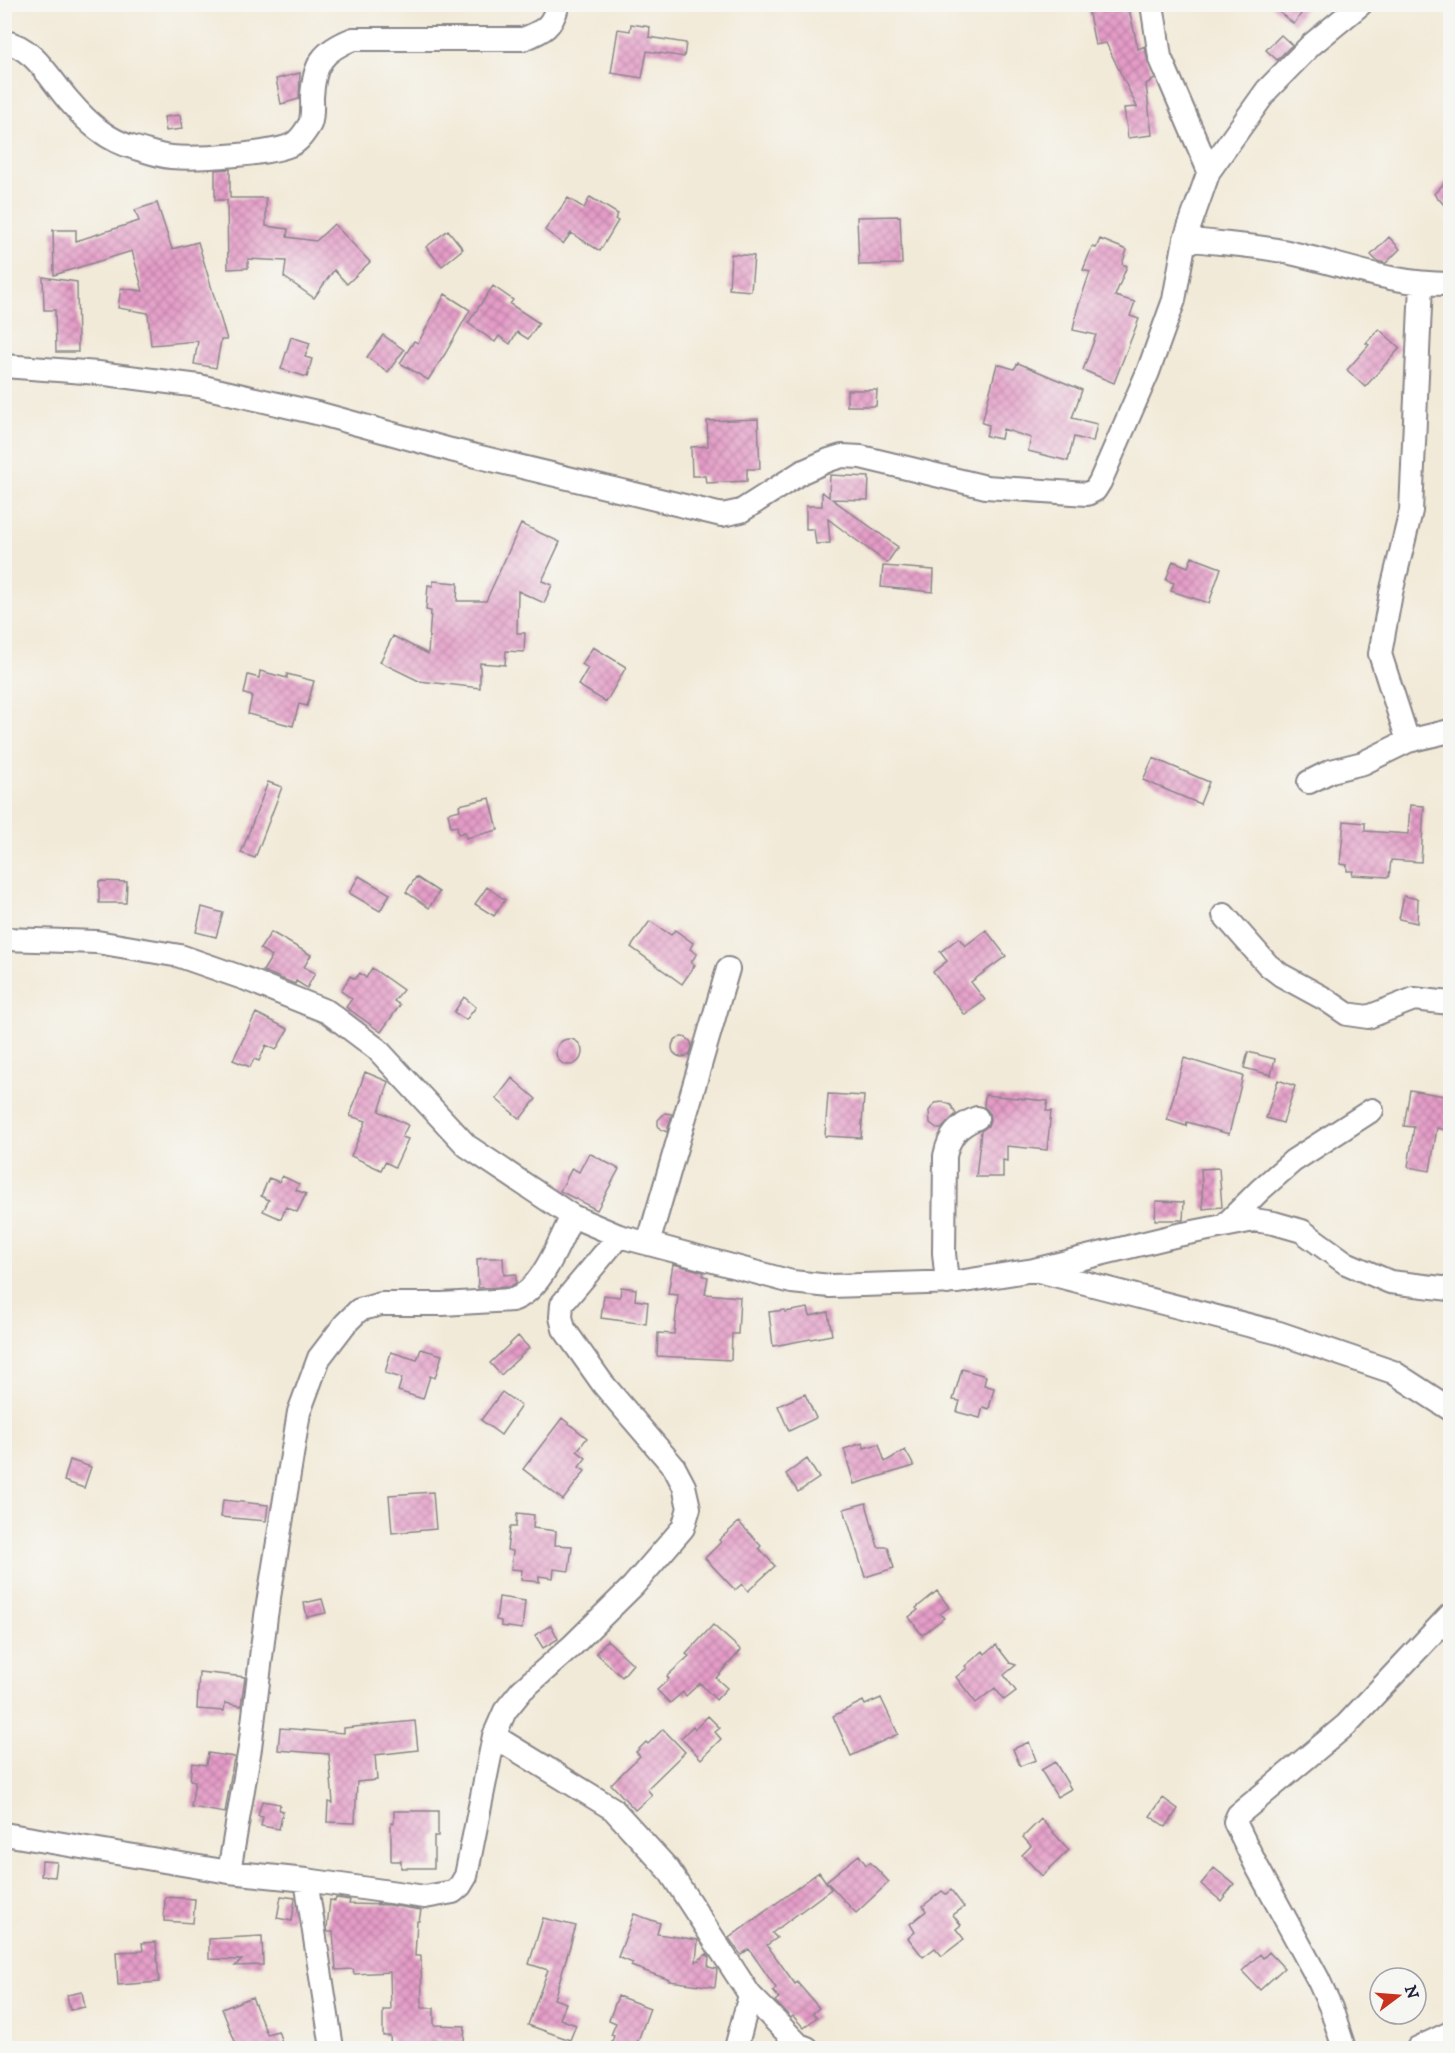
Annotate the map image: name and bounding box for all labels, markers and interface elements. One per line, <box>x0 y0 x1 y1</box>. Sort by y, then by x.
north arrow <box>1368 1966 1428 2026</box>
text: N <box>1400 1983 1423 2001</box>

